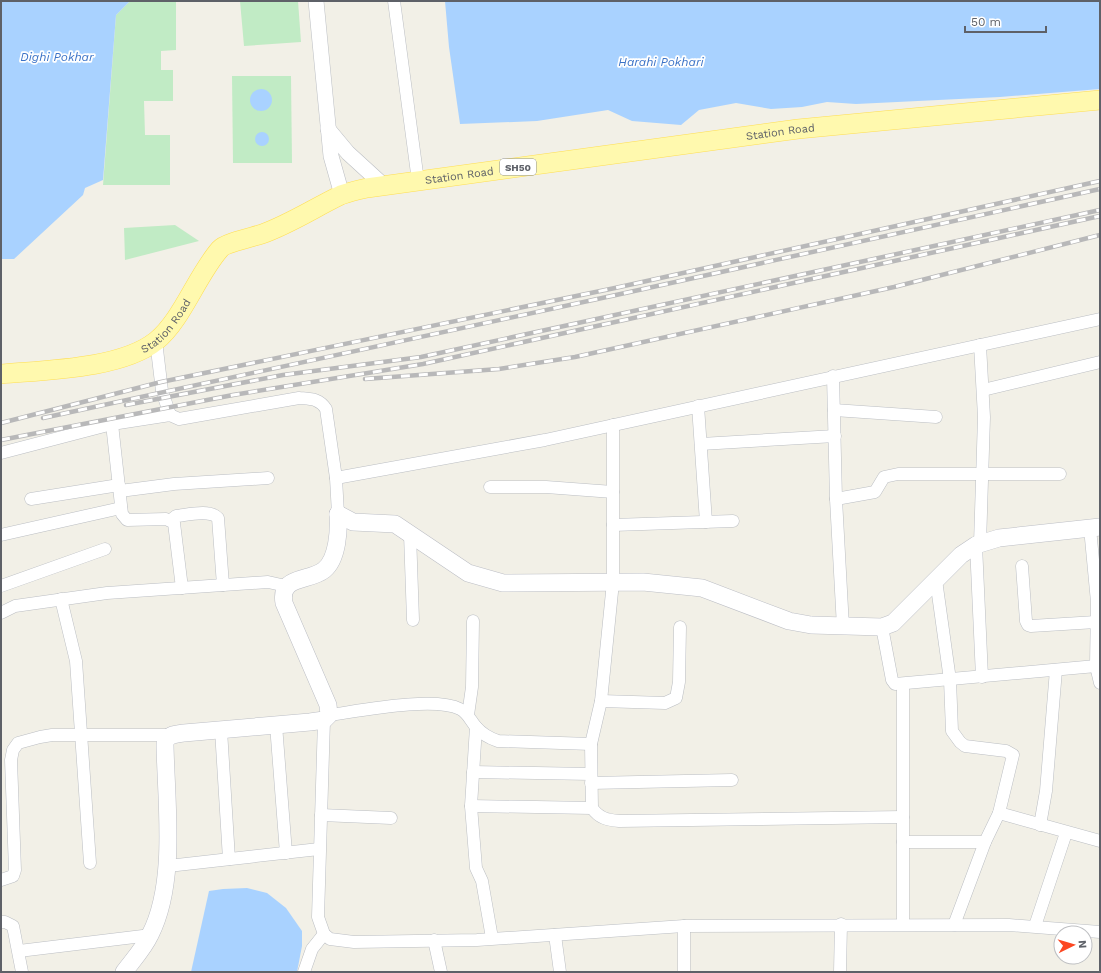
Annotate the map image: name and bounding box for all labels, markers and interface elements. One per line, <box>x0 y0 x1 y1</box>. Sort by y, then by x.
scale bar <box>965 8 1046 34</box>
text: 50 m <box>971 15 1001 29</box>
water label: Dighi Pokhar <box>20 50 95 64</box>
water label: Harahi Pokhari <box>618 55 705 69</box>
street label: Station Road <box>745 121 815 143</box>
road number: SH50 <box>500 159 536 175</box>
street label: Station Road <box>424 164 494 187</box>
street label: Station Road <box>139 296 193 356</box>
north arrow <box>1053 925 1093 965</box>
text: N <box>1076 940 1089 949</box>

